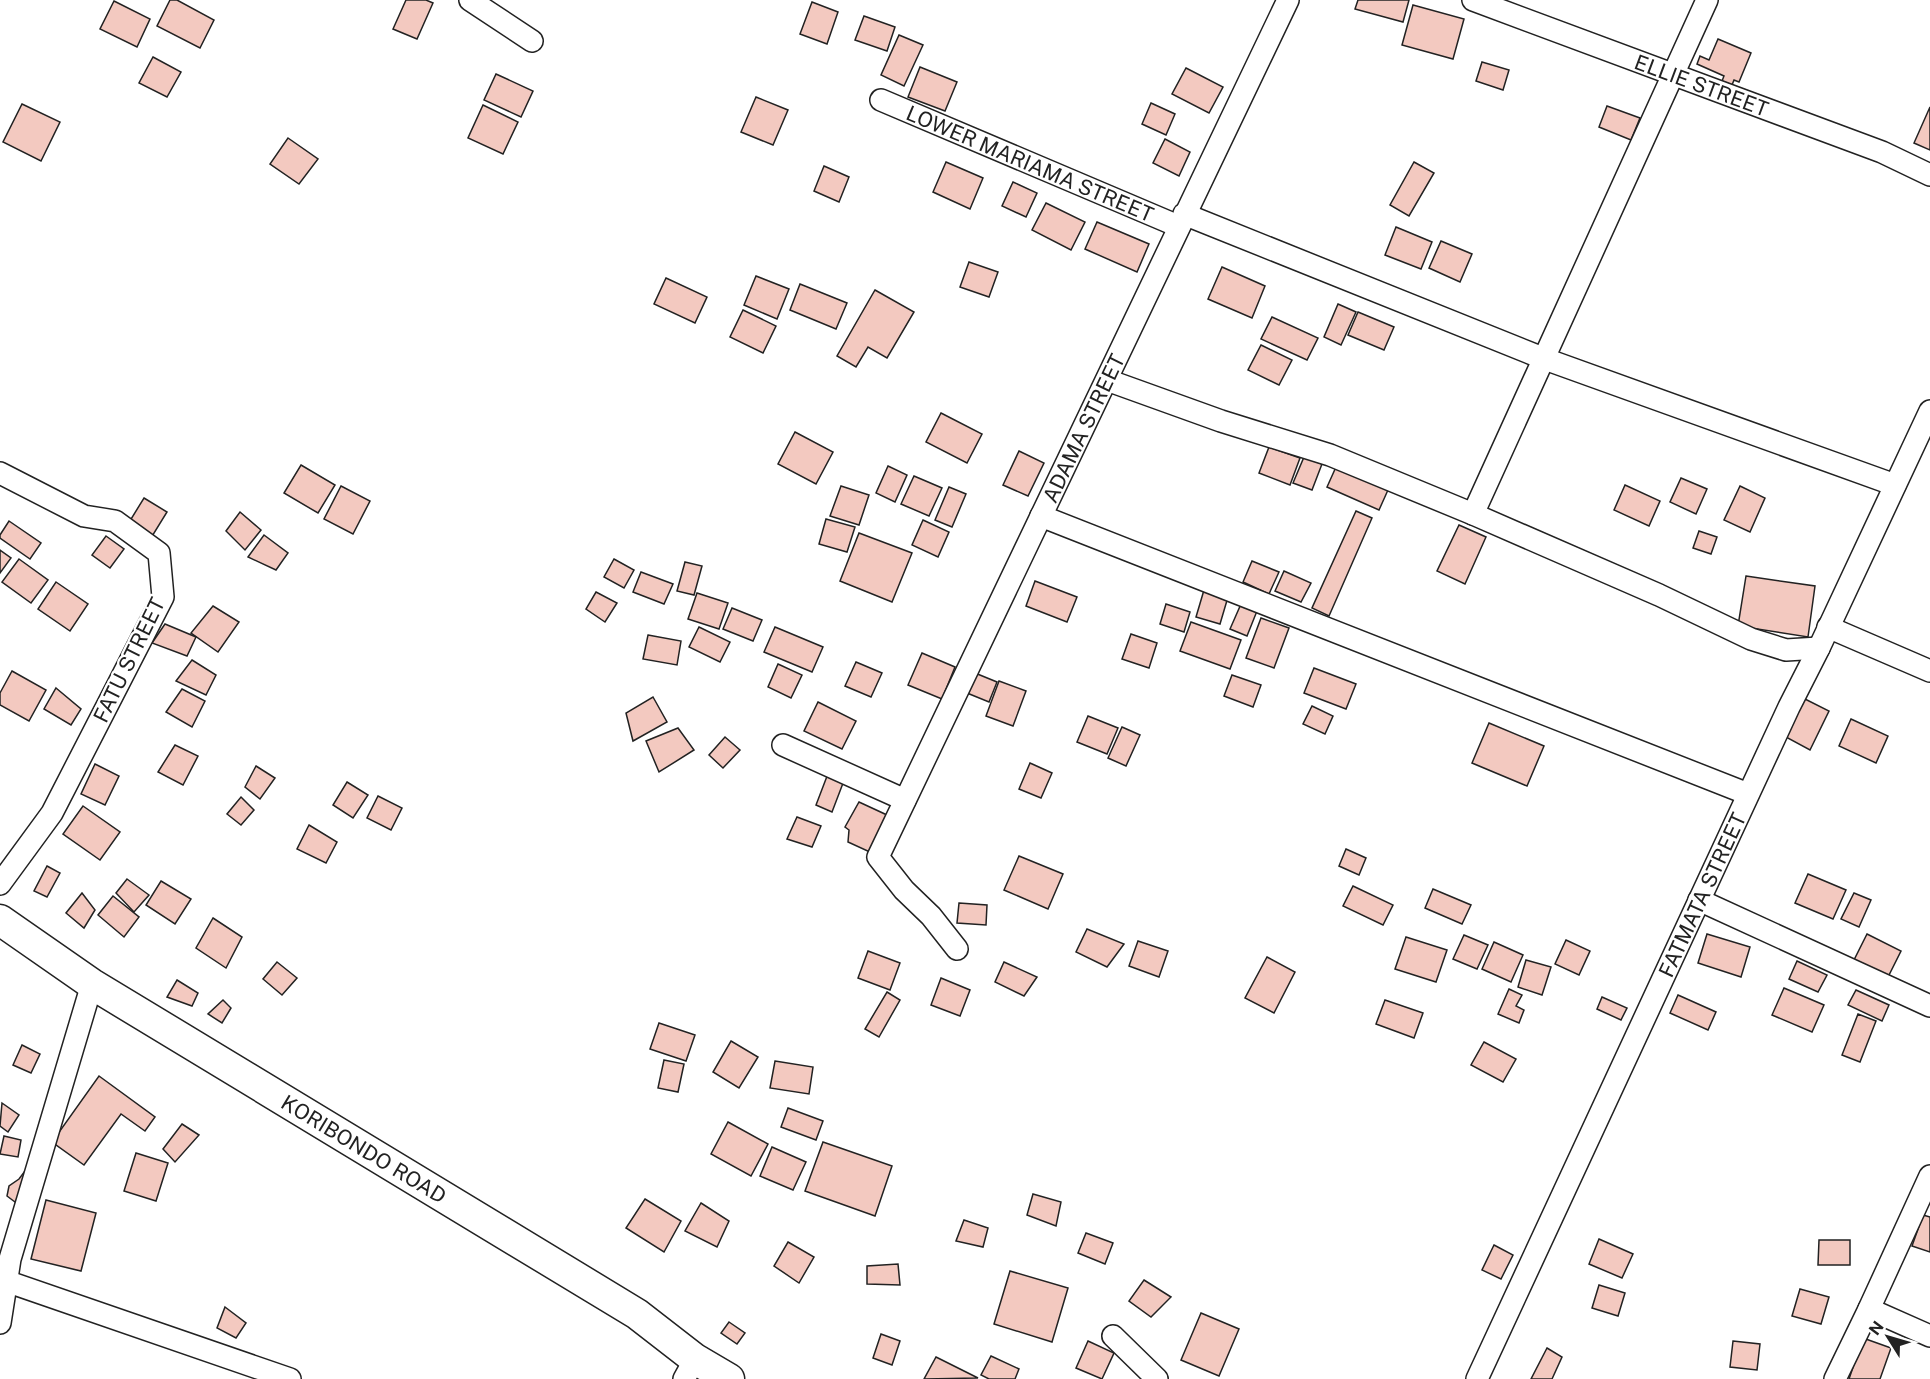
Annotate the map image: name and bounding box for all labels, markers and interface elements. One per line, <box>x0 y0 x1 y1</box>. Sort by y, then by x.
street label: ELLIE STREET <box>1631 49 1772 121</box>
street label: LOWER MARIAMA STREET <box>903 100 1157 227</box>
street label: ADAMA STREET <box>1037 350 1129 506</box>
street label: FATU STREET <box>88 593 170 727</box>
street label: FATMATA STREET <box>1653 808 1751 981</box>
street label: KORIBONDO ROAD <box>277 1089 451 1208</box>
north arrow <box>1858 1307 1918 1367</box>
text: N <box>1865 1318 1888 1339</box>

